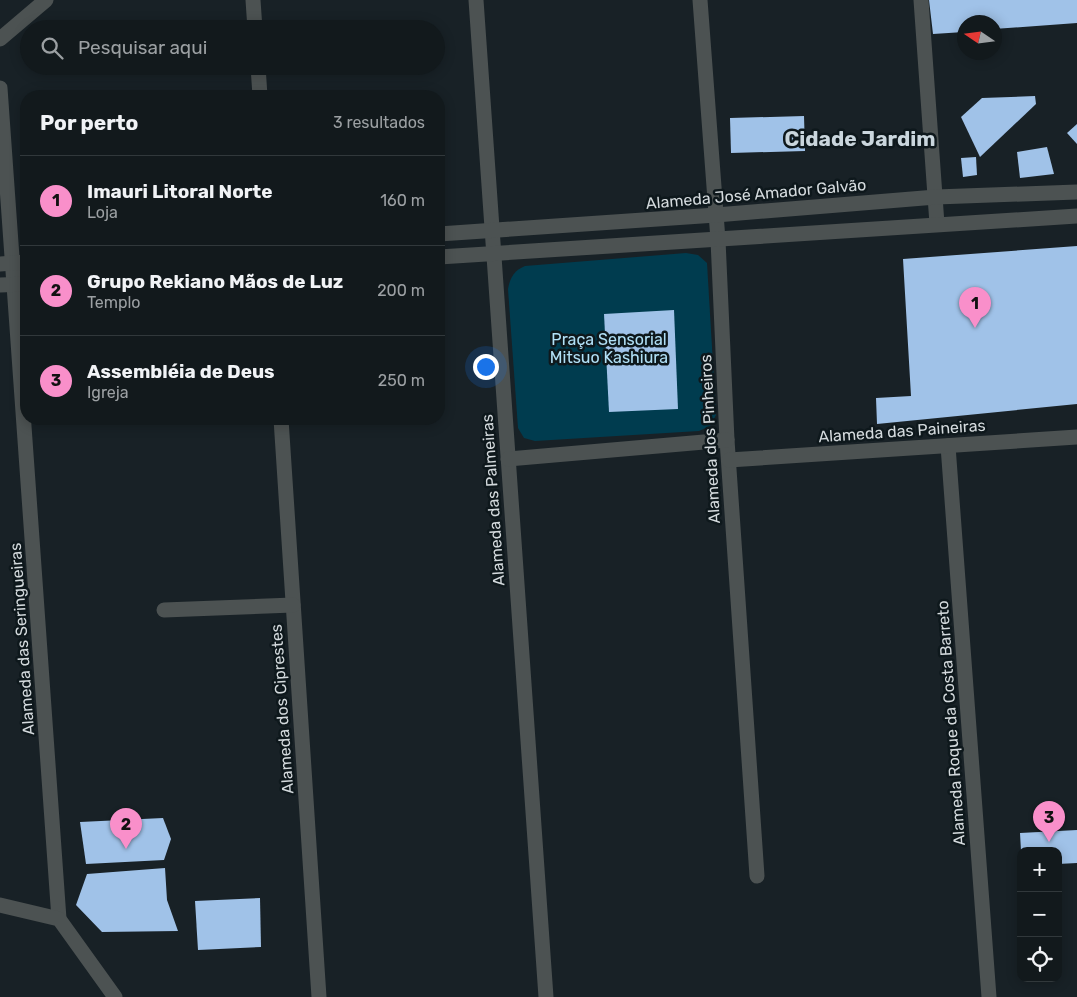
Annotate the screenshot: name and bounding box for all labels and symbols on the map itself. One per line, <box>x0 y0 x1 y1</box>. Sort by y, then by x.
north arrow <box>957 15 1002 60</box>
district label: Cidade Jardim <box>785 126 935 151</box>
street label: Alameda José Amador Galvão <box>645 175 867 213</box>
pin: 1 <box>959 287 991 328</box>
park label: Praça Sensorial Mitsuo Kashiura <box>550 330 668 367</box>
your location <box>473 354 499 380</box>
street label: Alameda dos Pinheiros <box>696 354 724 524</box>
street label: Alameda das Palmeiras <box>478 413 508 587</box>
street label: Alameda das Paineiras <box>818 416 986 446</box>
street label: Alameda das Seringueiras <box>6 542 38 736</box>
street label: Alameda Roque da Costa Barreto <box>933 600 969 846</box>
street label: Alameda dos Ciprestes <box>267 623 297 795</box>
pin: 3 <box>1033 801 1065 842</box>
pin: 2 <box>110 808 142 849</box>

